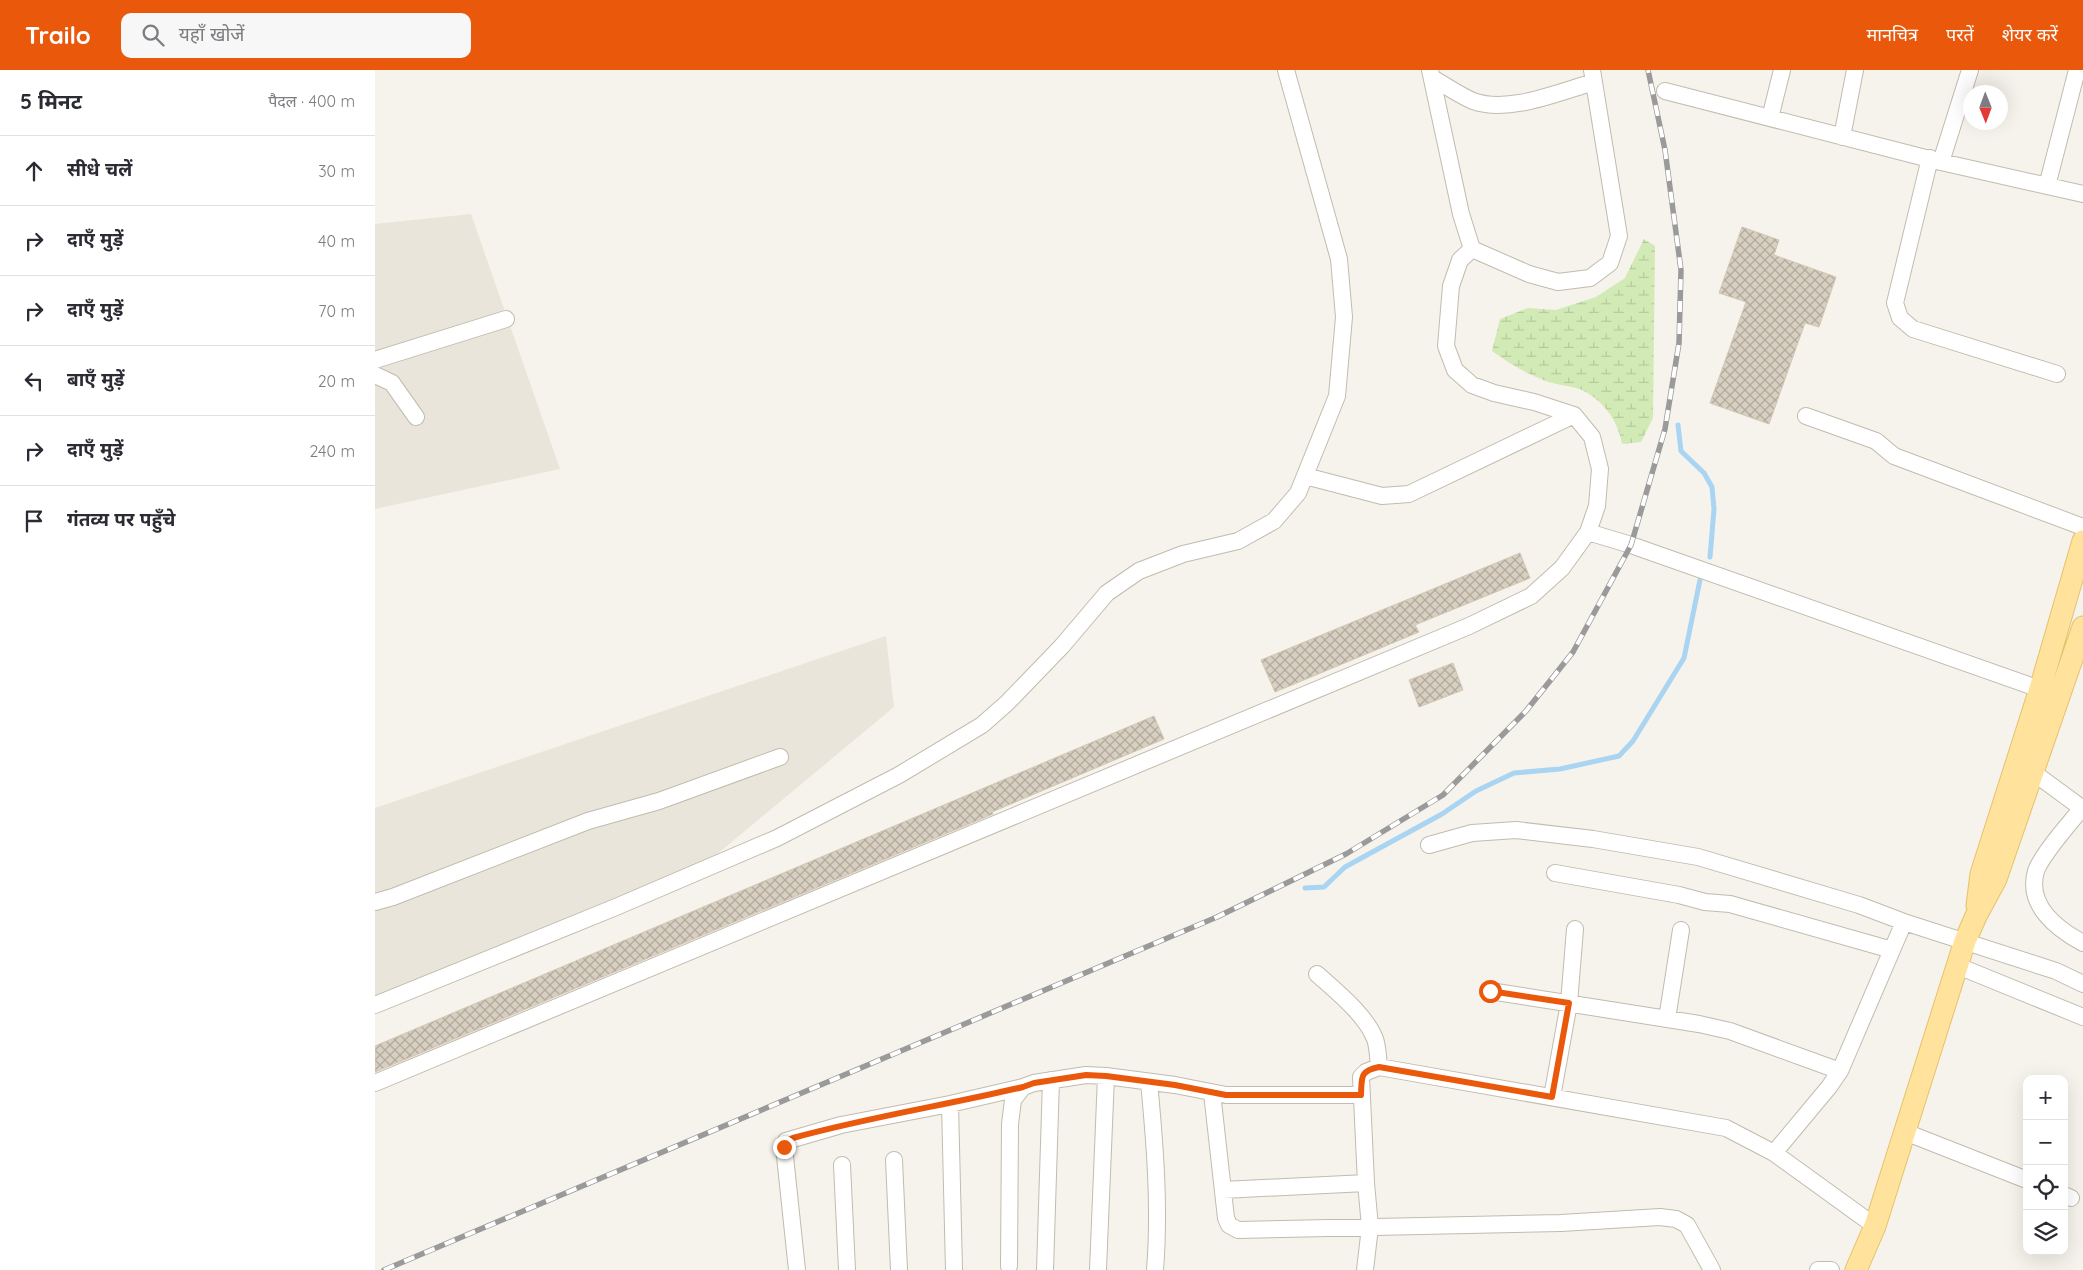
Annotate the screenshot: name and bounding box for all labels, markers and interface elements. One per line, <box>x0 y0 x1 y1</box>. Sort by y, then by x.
search box <box>121 13 471 58</box>
text: Trailo <box>25 20 91 50</box>
icon: search <box>139 21 167 49</box>
text: यहाँ खोजें <box>179 22 244 46</box>
text: मानचित्र <box>1867 23 1918 46</box>
text: परतें <box>1946 23 1974 46</box>
text: शेयर करें <box>2002 23 2058 46</box>
north arrow <box>1963 85 2008 130</box>
text: 5 मिनट <box>20 88 82 114</box>
text: पैदल · 400 m <box>268 91 355 111</box>
icon: ahead <box>20 157 48 185</box>
text: सीधे चलें <box>67 157 132 181</box>
text: 30 m <box>318 161 355 181</box>
icon: right <box>20 227 48 255</box>
text: दाएँ मुड़ें <box>67 227 123 251</box>
text: 40 m <box>318 231 355 251</box>
icon: right <box>20 297 48 325</box>
text: दाएँ मुड़ें <box>67 297 123 321</box>
text: 70 m <box>318 301 355 321</box>
icon: left <box>20 367 48 395</box>
text: बाएँ मुड़ें <box>67 367 124 391</box>
text: 20 m <box>318 371 355 391</box>
icon: right <box>20 437 48 465</box>
text: दाएँ मुड़ें <box>67 437 123 461</box>
text: 240 m <box>309 441 355 461</box>
icon: arrive <box>20 507 48 535</box>
text: गंतव्य पर पहुँचे <box>67 507 175 531</box>
route start <box>1479 980 1502 1003</box>
map controls <box>2023 1075 2068 1255</box>
button: + <box>2023 1075 2068 1120</box>
button: − <box>2023 1120 2068 1165</box>
route end <box>773 1136 796 1159</box>
button: locate <box>2023 1165 2068 1210</box>
button: layers <box>2023 1210 2068 1255</box>

